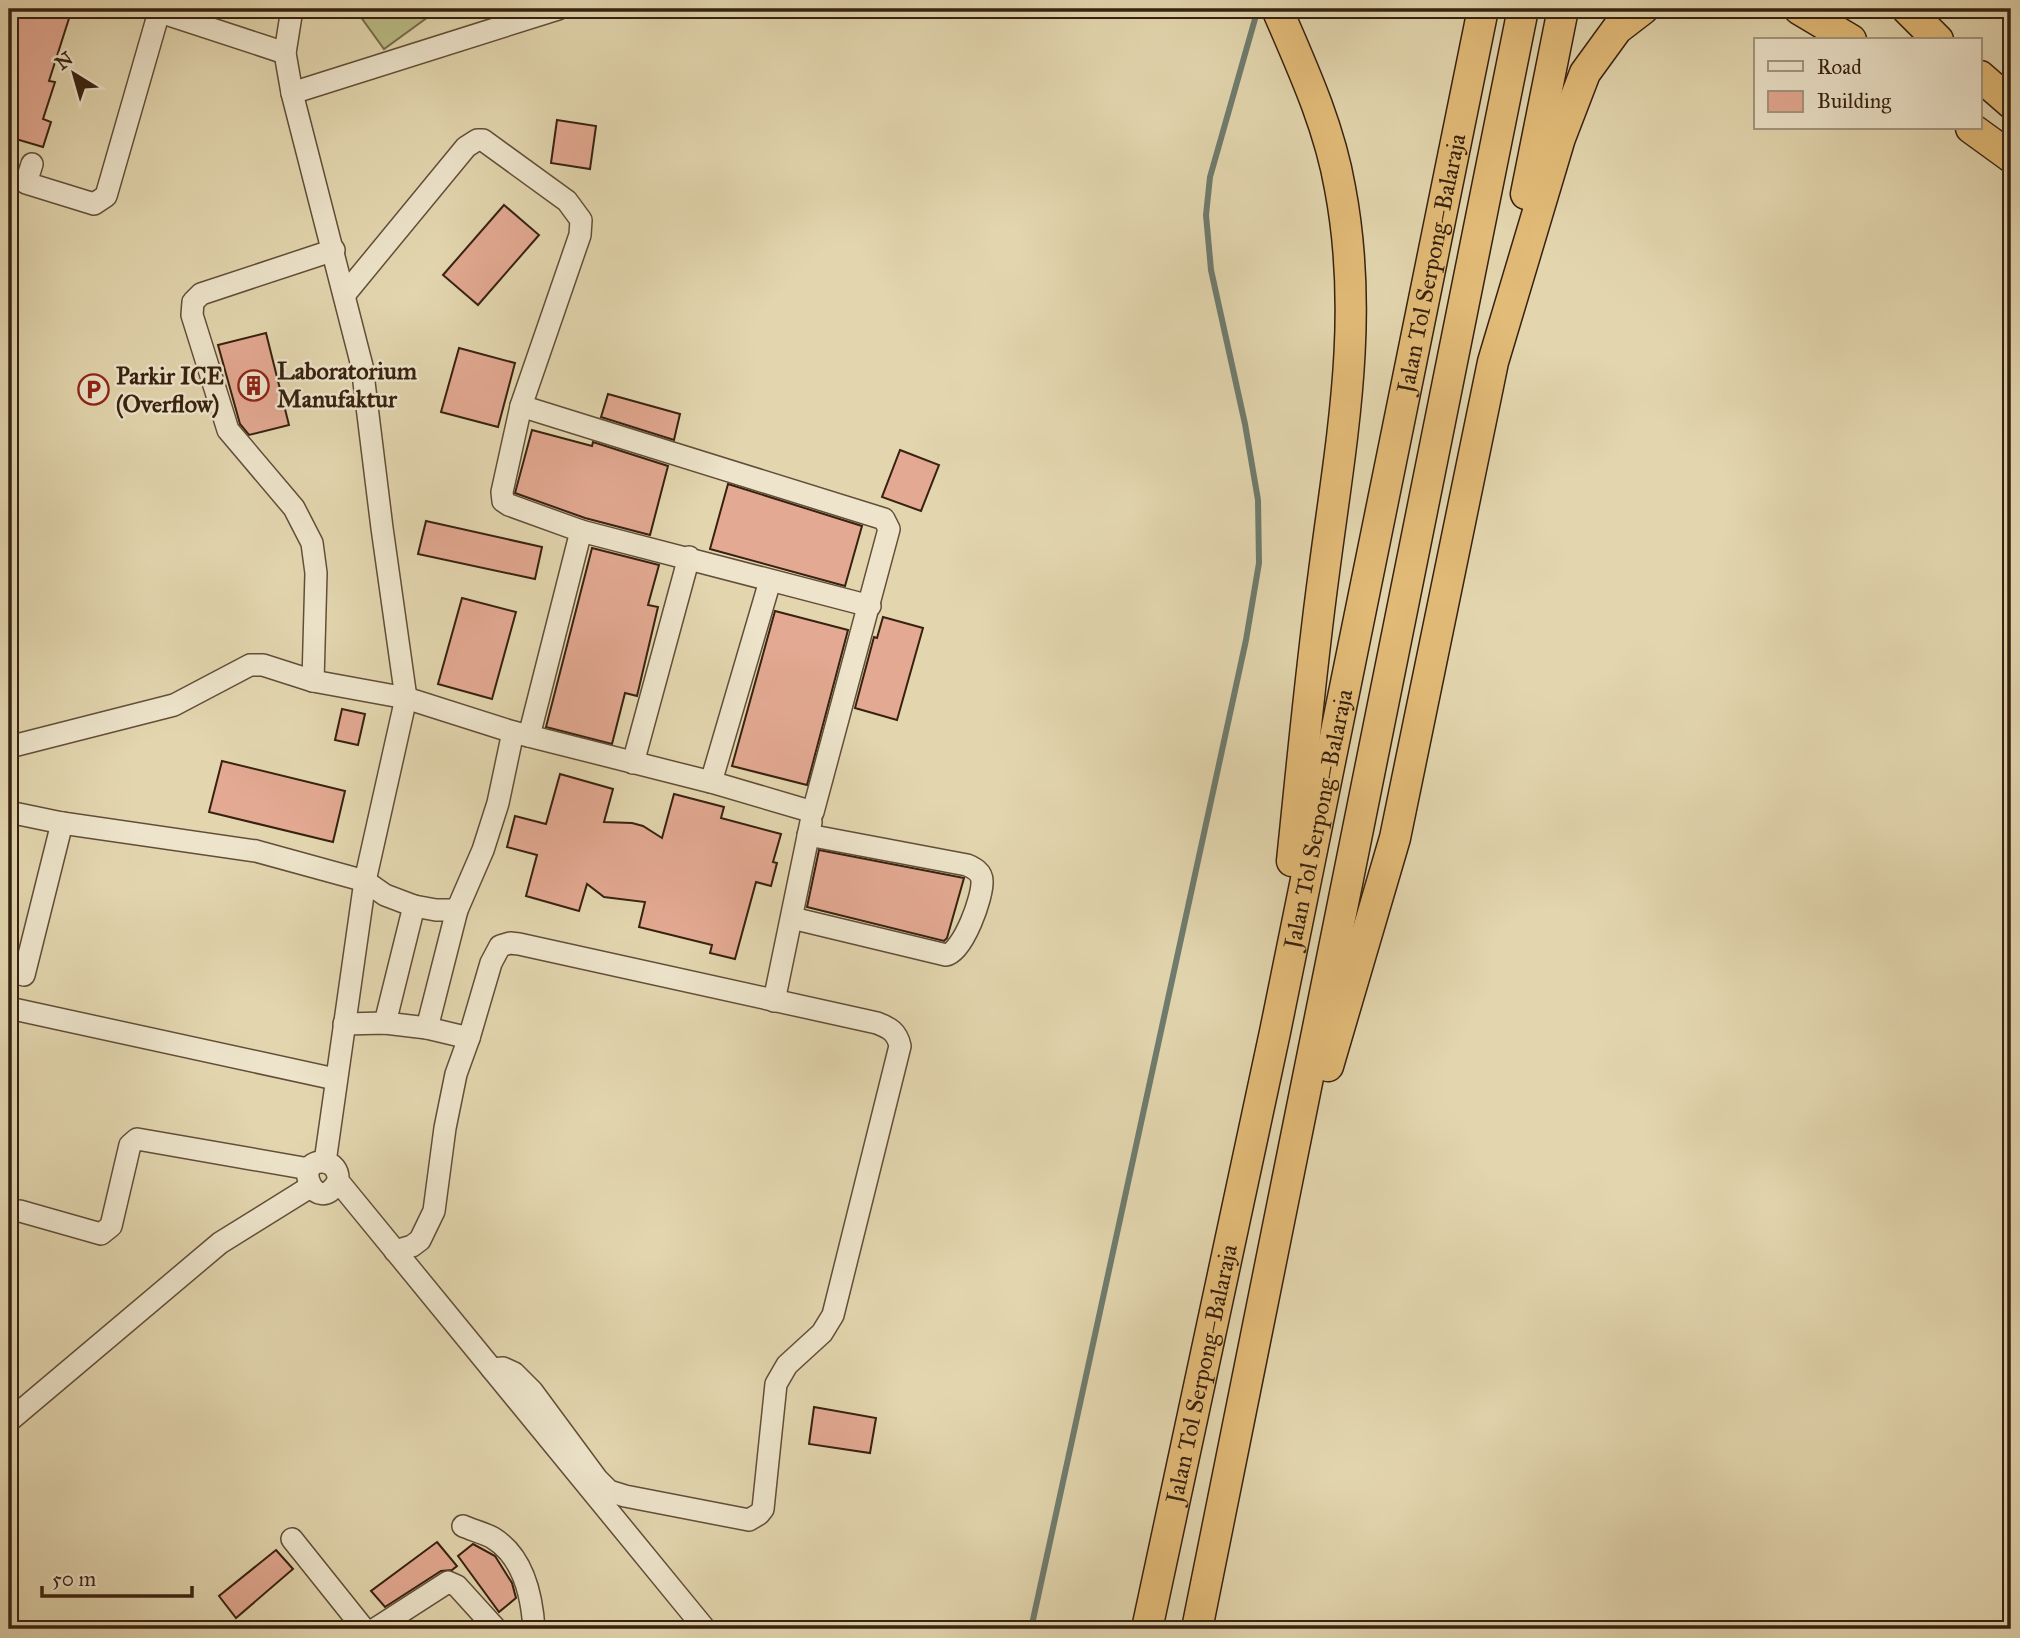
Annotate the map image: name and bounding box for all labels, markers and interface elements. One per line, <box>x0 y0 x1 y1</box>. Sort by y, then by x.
north arrow <box>38 38 108 108</box>
legend <box>1754 38 1982 130</box>
text: N <box>51 47 77 75</box>
text: Road <box>1817 54 1862 80</box>
text: Building <box>1817 88 1891 114</box>
street label: Jalan Tol Serpong–Balaraja <box>1390 130 1472 399</box>
place label: Laboratorium Manufaktur <box>277 356 418 414</box>
place label: Parkir ICE (Overflow) <box>116 361 224 419</box>
building icon: Laboratorium Manufaktur <box>237 368 271 402</box>
parking icon: Parkir ICE (Overflow) <box>76 373 110 407</box>
street label: Jalan Tol Serpong–Balaraja <box>1277 686 1359 954</box>
street label: Jalan Tol Serpong–Balaraja <box>1159 1241 1244 1509</box>
scale bar <box>42 1554 192 1598</box>
text: 50 m <box>52 1566 97 1592</box>

